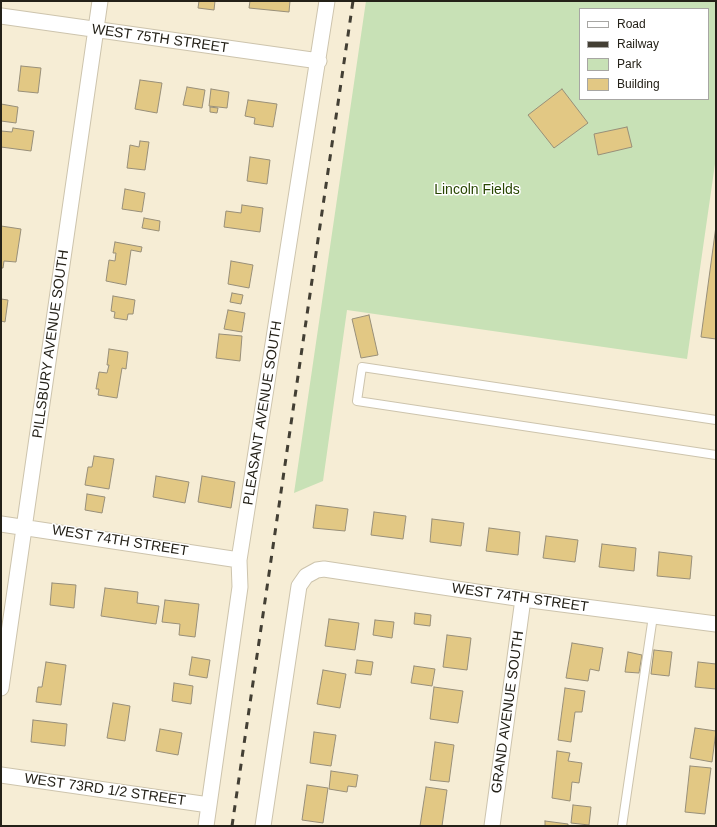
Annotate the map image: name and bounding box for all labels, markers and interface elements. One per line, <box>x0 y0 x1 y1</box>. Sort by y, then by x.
legend <box>579 8 709 100</box>
text: Road <box>617 17 646 31</box>
street label: WEST 75TH STREET <box>91 21 229 57</box>
text: Railway <box>617 37 659 51</box>
text: Park <box>617 57 642 71</box>
text: Building <box>617 77 660 91</box>
park label: Lincoln Fields <box>434 182 520 198</box>
street label: PILLSBURY AVENUE SOUTH <box>29 249 73 439</box>
street label: PLEASANT AVENUE SOUTH <box>240 320 286 506</box>
street label: WEST 74TH STREET <box>51 522 189 560</box>
street label: WEST 74TH STREET <box>451 580 589 616</box>
street label: GRAND AVENUE SOUTH <box>488 630 528 794</box>
street label: WEST 73RD 1/2 STREET <box>23 770 187 810</box>

